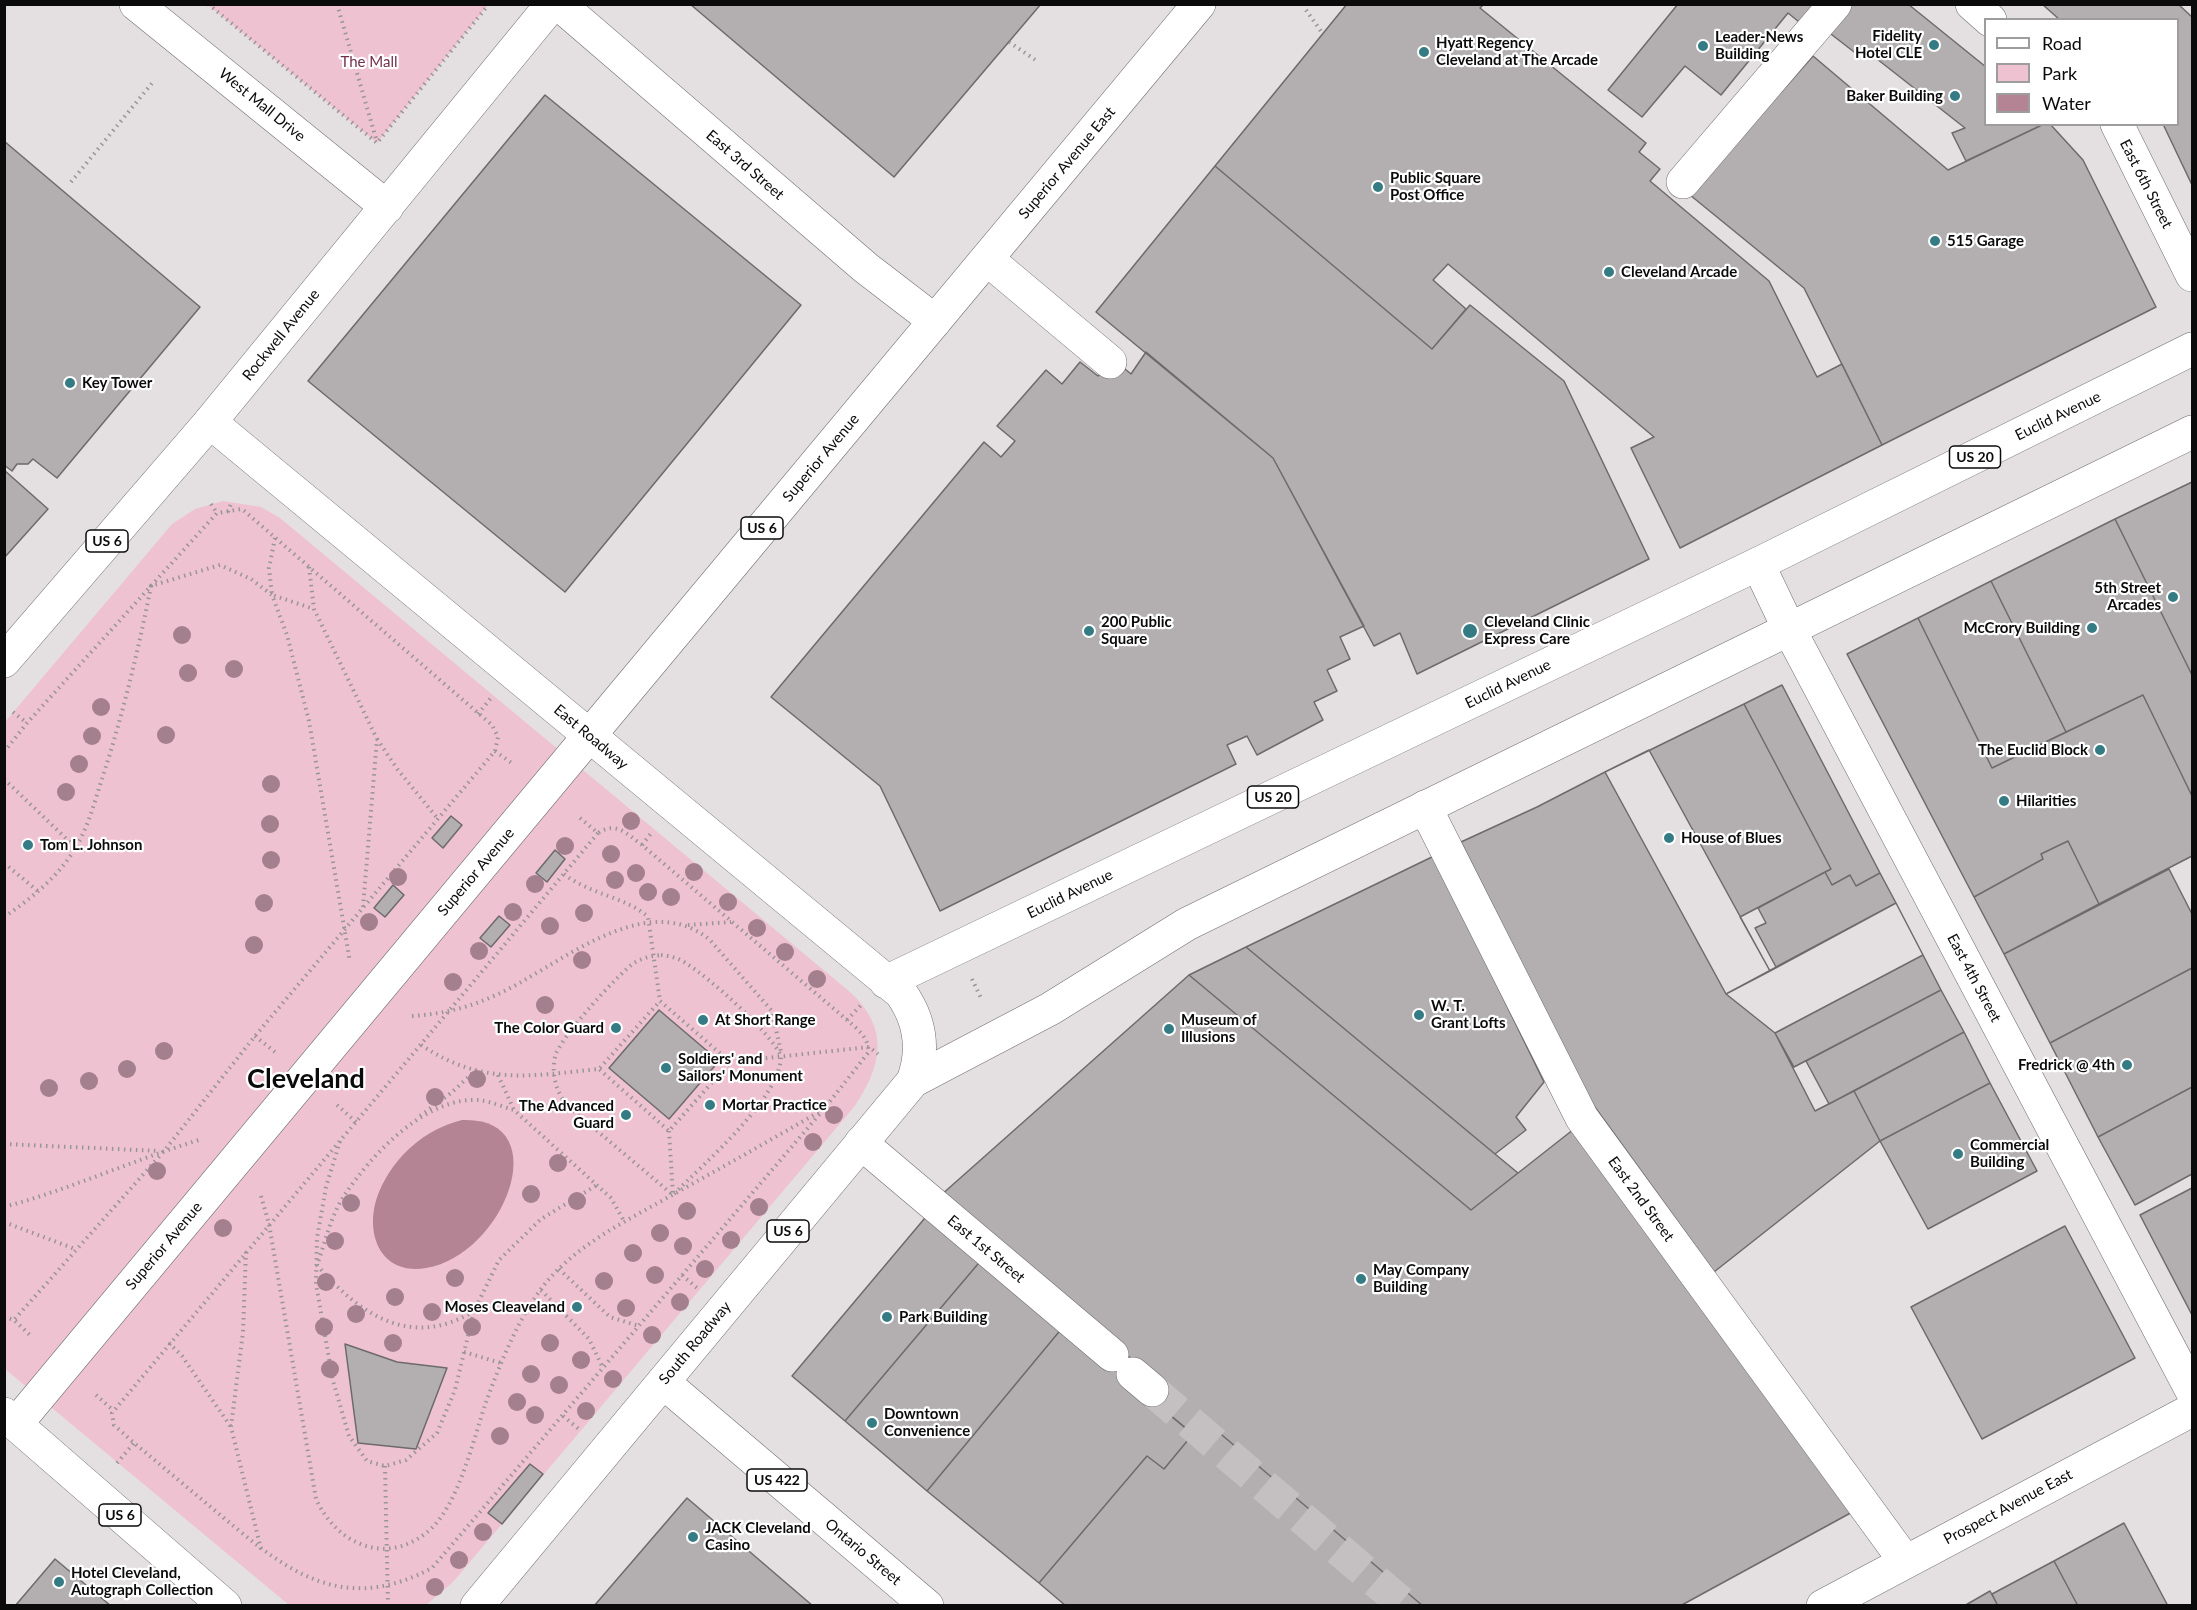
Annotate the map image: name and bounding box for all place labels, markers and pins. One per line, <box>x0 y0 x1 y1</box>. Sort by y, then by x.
place label: Fidelity Hotel CLE <box>1855 27 1922 62</box>
place label: Leader-News Building <box>1715 28 1803 63</box>
place label: Hyatt Regency Cleveland at The Arcade <box>1436 34 1598 69</box>
marker: Fidelity Hotel CLE <box>1927 38 1941 52</box>
marker: Leader-News Building <box>1696 39 1710 53</box>
marker: Hyatt Regency Cleveland at The Arcade <box>1417 45 1431 59</box>
place label: Baker Building <box>1846 87 1943 105</box>
marker: Baker Building <box>1948 89 1962 103</box>
place label: Public Square Post Office <box>1390 169 1481 204</box>
marker: Public Square Post Office <box>1371 180 1385 194</box>
place label: 515 Garage <box>1947 232 2024 250</box>
marker: 515 Garage <box>1928 234 1942 248</box>
place label: Cleveland Arcade <box>1621 263 1737 281</box>
marker: Cleveland Arcade <box>1602 265 1616 279</box>
place label: Key Tower <box>82 374 152 392</box>
marker: Key Tower <box>63 376 77 390</box>
place label: 5th Street Arcades <box>2094 579 2161 614</box>
marker: 5th Street Arcades <box>2166 590 2180 604</box>
place label: 200 Public Square <box>1101 613 1172 648</box>
place label: Cleveland Clinic Express Care <box>1484 613 1590 648</box>
place label: McCrory Building <box>1963 619 2080 637</box>
marker: McCrory Building <box>2085 621 2099 635</box>
marker: Cleveland Clinic Express Care <box>1461 622 1479 640</box>
marker: 200 Public Square <box>1082 624 1096 638</box>
place label: The Euclid Block <box>1978 741 2088 759</box>
marker: The Euclid Block <box>2093 743 2107 757</box>
place label: Hilarities <box>2016 792 2076 810</box>
marker: Hilarities <box>1997 794 2011 808</box>
place label: House of Blues <box>1681 829 1782 847</box>
marker: House of Blues <box>1662 831 1676 845</box>
place label: Tom L. Johnson <box>40 836 142 854</box>
marker: Tom L. Johnson <box>21 838 35 852</box>
place label: W. T. Grant Lofts <box>1431 997 1506 1032</box>
marker: W. T. Grant Lofts <box>1412 1008 1426 1022</box>
place label: At Short Range <box>715 1011 816 1029</box>
place label: Museum of Illusions <box>1181 1011 1257 1046</box>
marker: At Short Range <box>696 1013 710 1027</box>
place label: The Color Guard <box>494 1019 604 1037</box>
marker: The Color Guard <box>609 1021 623 1035</box>
marker: Museum of Illusions <box>1162 1022 1176 1036</box>
place label: Soldiers' and Sailors' Monument <box>678 1050 803 1085</box>
place label: Fredrick @ 4th <box>2018 1056 2115 1074</box>
marker: Fredrick @ 4th <box>2120 1058 2134 1072</box>
marker: Soldiers' and Sailors' Monument <box>659 1061 673 1075</box>
place label: Mortar Practice <box>722 1096 827 1114</box>
place label: The Advanced Guard <box>519 1097 614 1132</box>
marker: Mortar Practice <box>703 1098 717 1112</box>
marker: The Advanced Guard <box>619 1108 633 1122</box>
place label: Commercial Building <box>1970 1136 2049 1171</box>
marker: Commercial Building <box>1951 1147 1965 1161</box>
place label: May Company Building <box>1373 1261 1469 1296</box>
marker: May Company Building <box>1354 1272 1368 1286</box>
place label: Moses Cleaveland <box>445 1298 565 1316</box>
marker: Moses Cleaveland <box>570 1300 584 1314</box>
place label: Park Building <box>899 1308 987 1326</box>
marker: Park Building <box>880 1310 894 1324</box>
place label: Downtown Convenience <box>884 1405 970 1440</box>
marker: Downtown Convenience <box>865 1416 879 1430</box>
place label: JACK Cleveland Casino <box>705 1519 811 1554</box>
marker: JACK Cleveland Casino <box>686 1530 700 1544</box>
place label: Hotel Cleveland, Autograph Collection <box>71 1564 213 1599</box>
marker: Hotel Cleveland, Autograph Collection <box>52 1575 66 1589</box>

